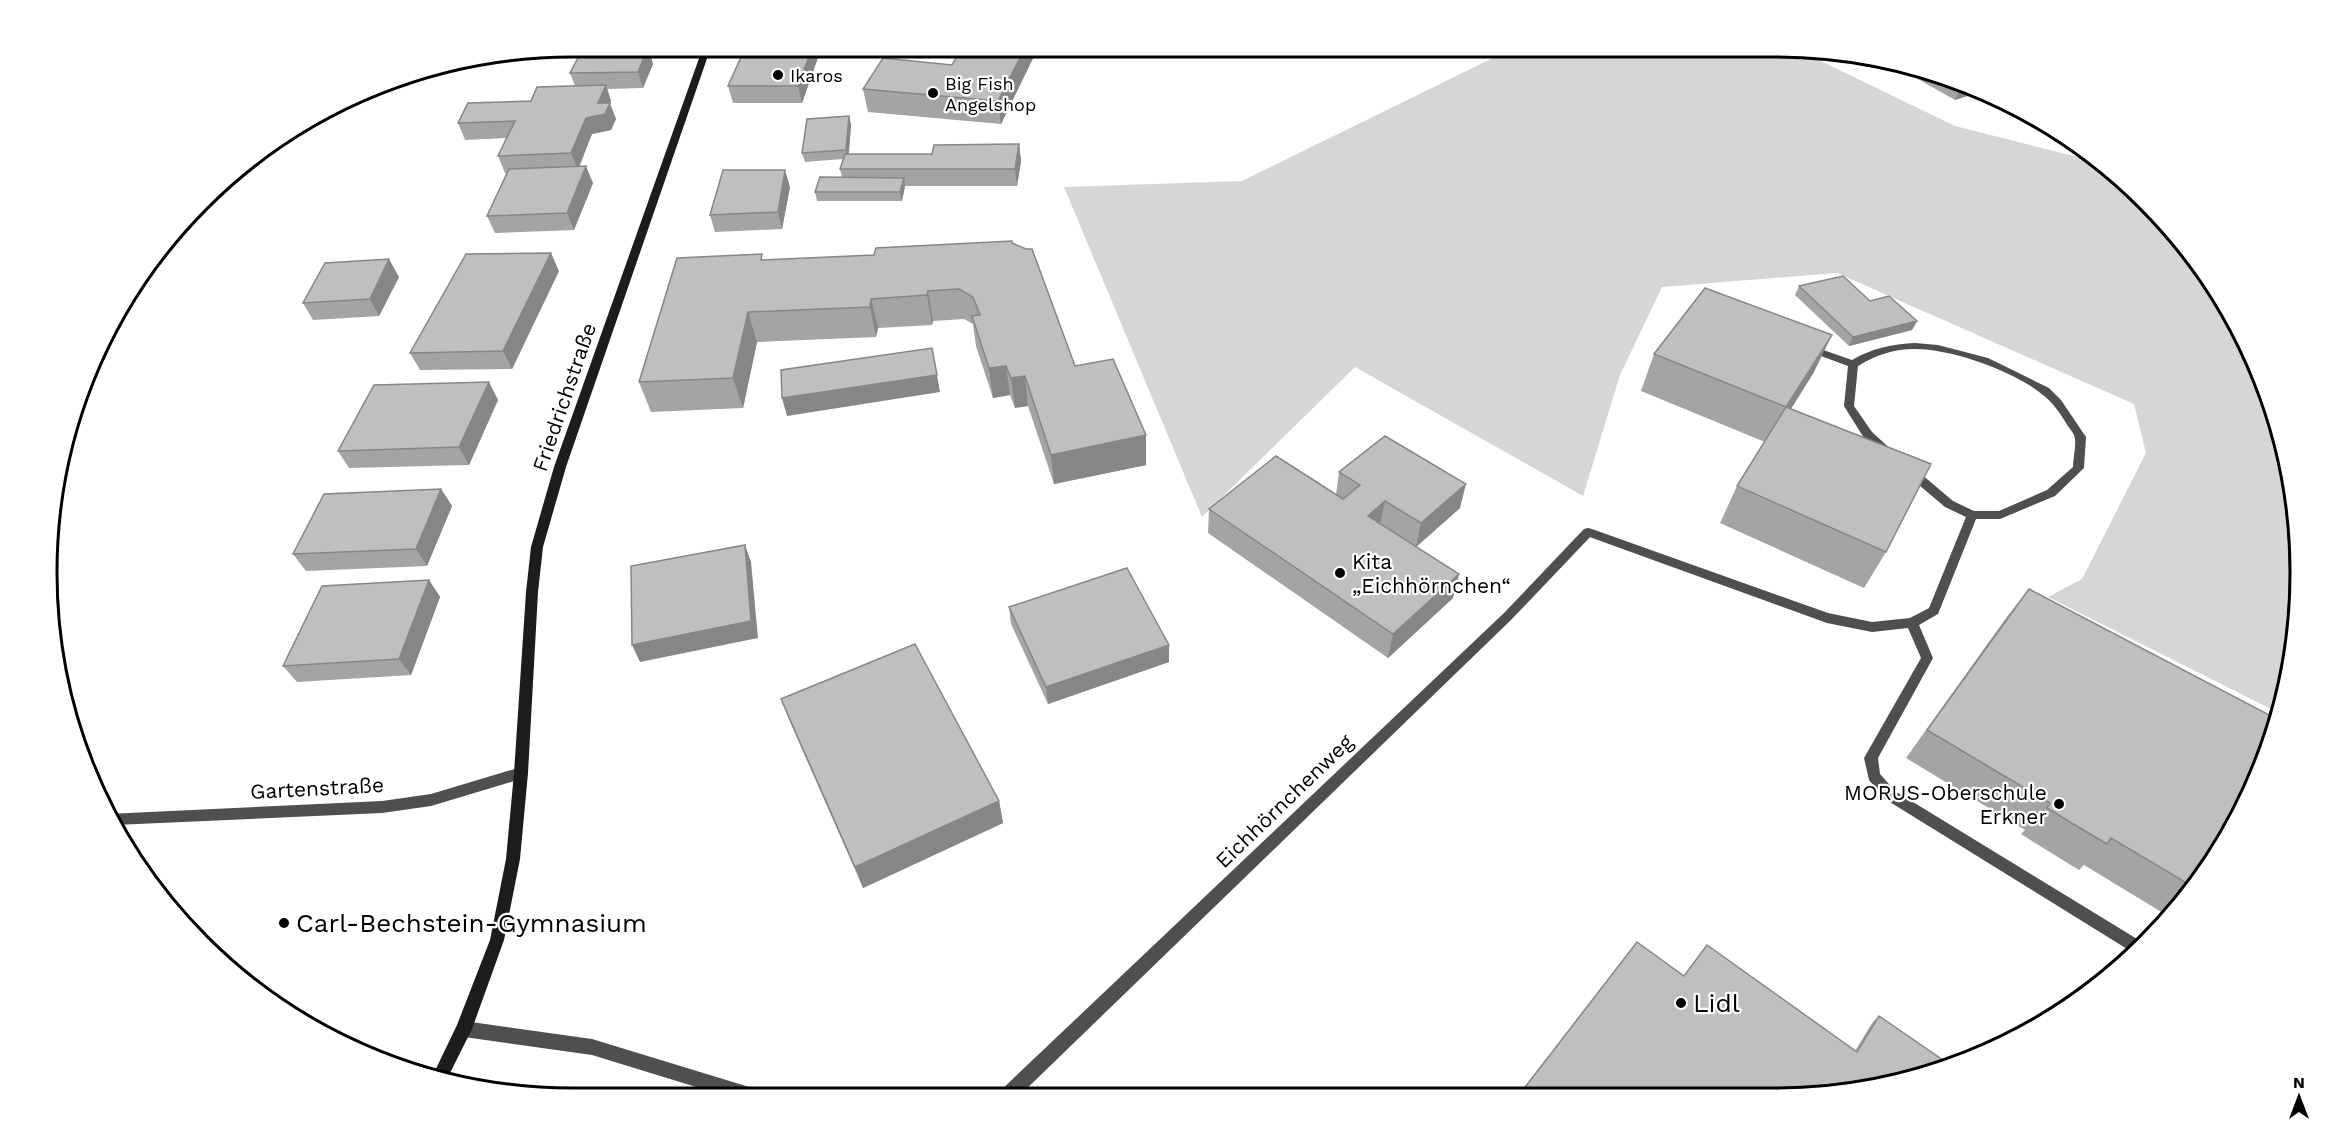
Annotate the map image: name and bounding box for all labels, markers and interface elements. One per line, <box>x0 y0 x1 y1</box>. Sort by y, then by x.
place label: Ikaros <box>790 65 843 86</box>
marker: Ikaros <box>771 68 785 82</box>
place label: Big Fish Angelshop <box>945 73 1036 115</box>
marker: Big Fish Angelshop <box>926 86 940 100</box>
street label: Friedrichstraße <box>527 319 601 475</box>
place label: Kita „Eichhörnchen“ <box>1352 549 1511 598</box>
marker: Kita „Eichhörnchen“ <box>1333 566 1347 580</box>
street label: Eichhörnchenweg <box>1210 729 1358 873</box>
street label: Gartenstraße <box>249 772 385 804</box>
place label: MORUS-Oberschule Erkner <box>1844 780 2047 829</box>
marker: MORUS-Oberschule Erkner <box>2052 797 2066 811</box>
place label: Carl-Bechstein-Gymnasium <box>296 908 647 938</box>
marker: Carl-Bechstein-Gymnasium <box>277 916 291 930</box>
place label: Lidl <box>1693 988 1740 1018</box>
marker: Lidl <box>1674 996 1688 1010</box>
north arrow <box>2269 1067 2329 1127</box>
text: N <box>2293 1073 2305 1092</box>

